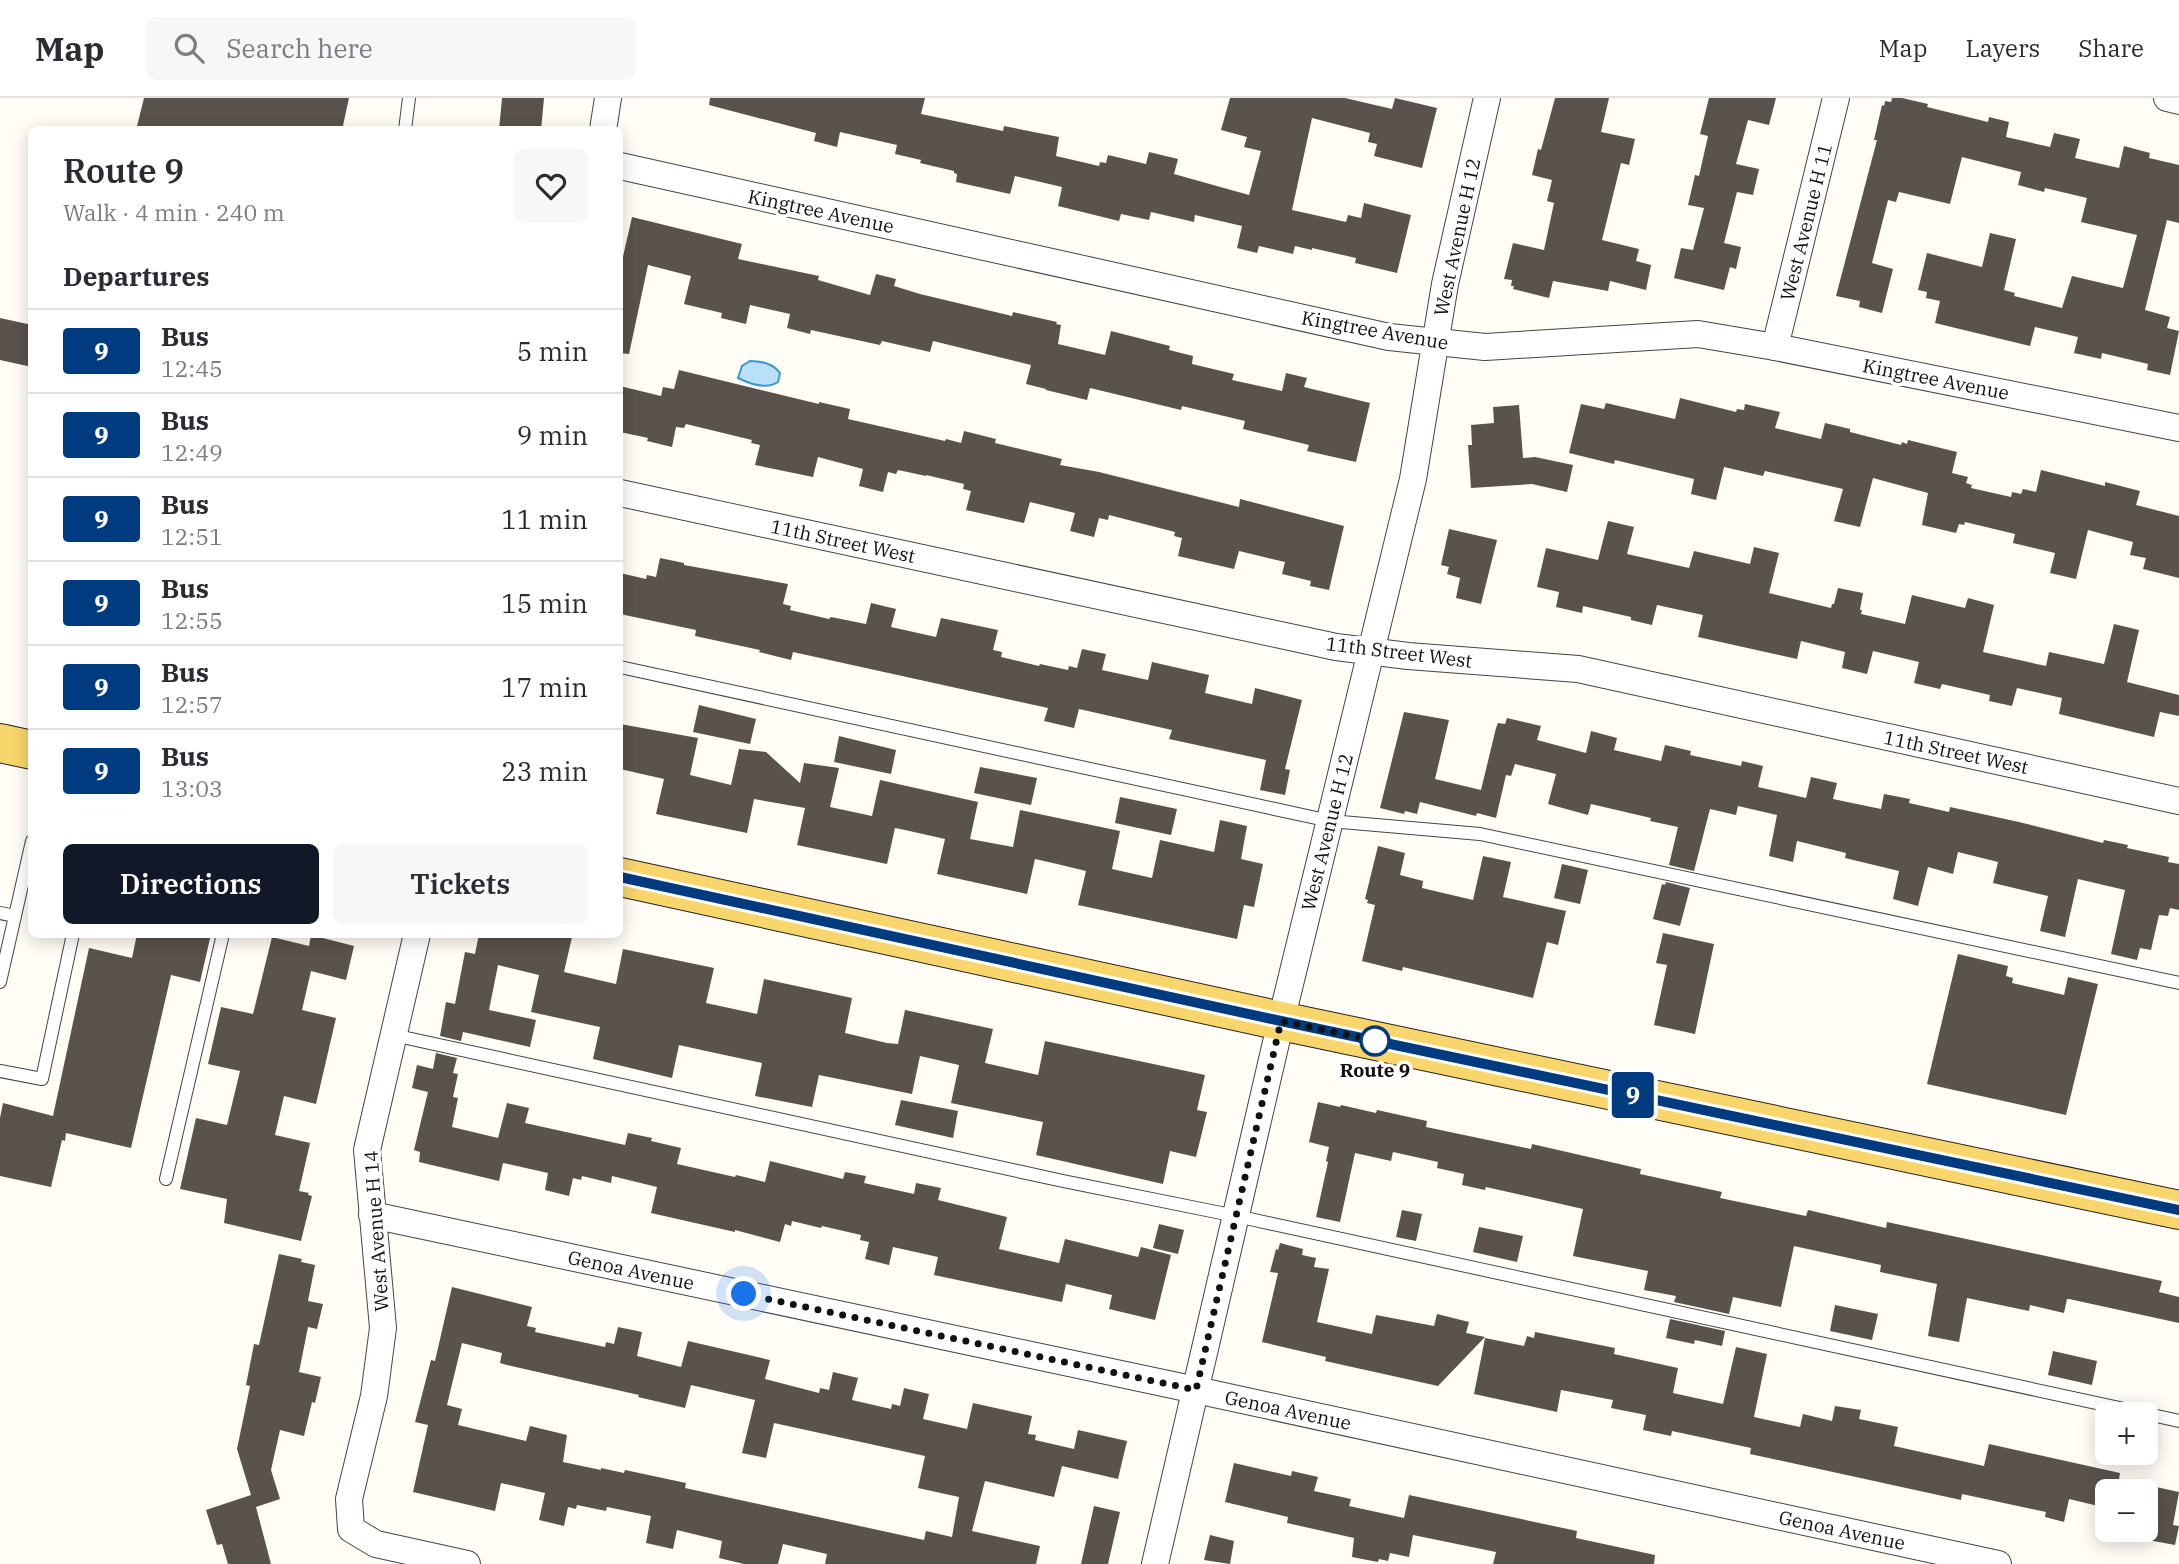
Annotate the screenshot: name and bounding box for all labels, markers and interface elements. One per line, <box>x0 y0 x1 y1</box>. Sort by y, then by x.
search box <box>146 17 636 80</box>
text: Map <box>35 27 104 70</box>
icon: search <box>170 29 208 67</box>
text: Search here <box>226 31 373 65</box>
text: Map <box>1879 32 1927 64</box>
text: Layers <box>1965 32 2040 64</box>
text: Share <box>2078 32 2144 64</box>
street label: West Avenue H 11 <box>1775 141 1837 303</box>
text: Route 9 <box>63 149 184 192</box>
button: heart <box>514 149 588 223</box>
street label: West Avenue H 12 <box>1428 156 1486 318</box>
street label: Kingtree Avenue <box>746 184 896 238</box>
text: Walk · 4 min · 240 m <box>63 197 285 227</box>
text: Departures <box>63 259 209 293</box>
street label: Kingtree Avenue <box>1300 305 1450 355</box>
text: Bus <box>161 319 209 353</box>
text: 5 min <box>517 334 588 368</box>
text: 9 <box>94 335 109 367</box>
text: 12:45 <box>161 353 223 383</box>
street label: Kingtree Avenue <box>1861 353 2011 405</box>
text: Bus <box>161 403 209 437</box>
text: 9 min <box>517 418 588 452</box>
text: 9 <box>94 419 109 451</box>
text: 12:49 <box>161 437 223 467</box>
text: Bus <box>161 487 209 521</box>
text: 11 min <box>501 502 588 536</box>
text: 9 <box>94 503 109 535</box>
street label: 11th Street West <box>769 514 918 568</box>
text: 12:51 <box>161 521 223 551</box>
text: Bus <box>161 571 209 605</box>
text: 15 min <box>501 586 588 620</box>
text: 9 <box>94 587 109 619</box>
text: 12:55 <box>161 605 223 635</box>
street label: 11th Street West <box>1325 631 1474 673</box>
text: Bus <box>161 655 209 689</box>
text: 17 min <box>501 670 588 704</box>
text: 9 <box>94 671 109 703</box>
text: 12:57 <box>161 689 223 719</box>
street label: 11th Street West <box>1882 725 2031 779</box>
text: Bus <box>161 739 209 773</box>
street label: West Avenue H 12 <box>1296 751 1358 913</box>
text: 23 min <box>501 754 588 788</box>
text: 9 <box>94 755 109 787</box>
text: 13:03 <box>161 773 223 803</box>
button: Directions <box>63 844 319 924</box>
button: Tickets <box>333 844 588 924</box>
marker: Route 9 <box>1360 1026 1390 1056</box>
place label: Route 9 <box>1340 1058 1410 1082</box>
line badge: 9 <box>1610 1072 1656 1118</box>
text: 9 <box>1626 1079 1640 1111</box>
street label: West Avenue H 14 <box>358 1150 394 1312</box>
street label: Genoa Avenue <box>566 1245 696 1295</box>
your location <box>726 1276 761 1311</box>
street label: Genoa Avenue <box>1223 1385 1353 1435</box>
map controls <box>2095 1402 2158 1542</box>
button: + <box>2095 1402 2158 1465</box>
button: − <box>2095 1479 2158 1542</box>
street label: Genoa Avenue <box>1777 1505 1907 1555</box>

